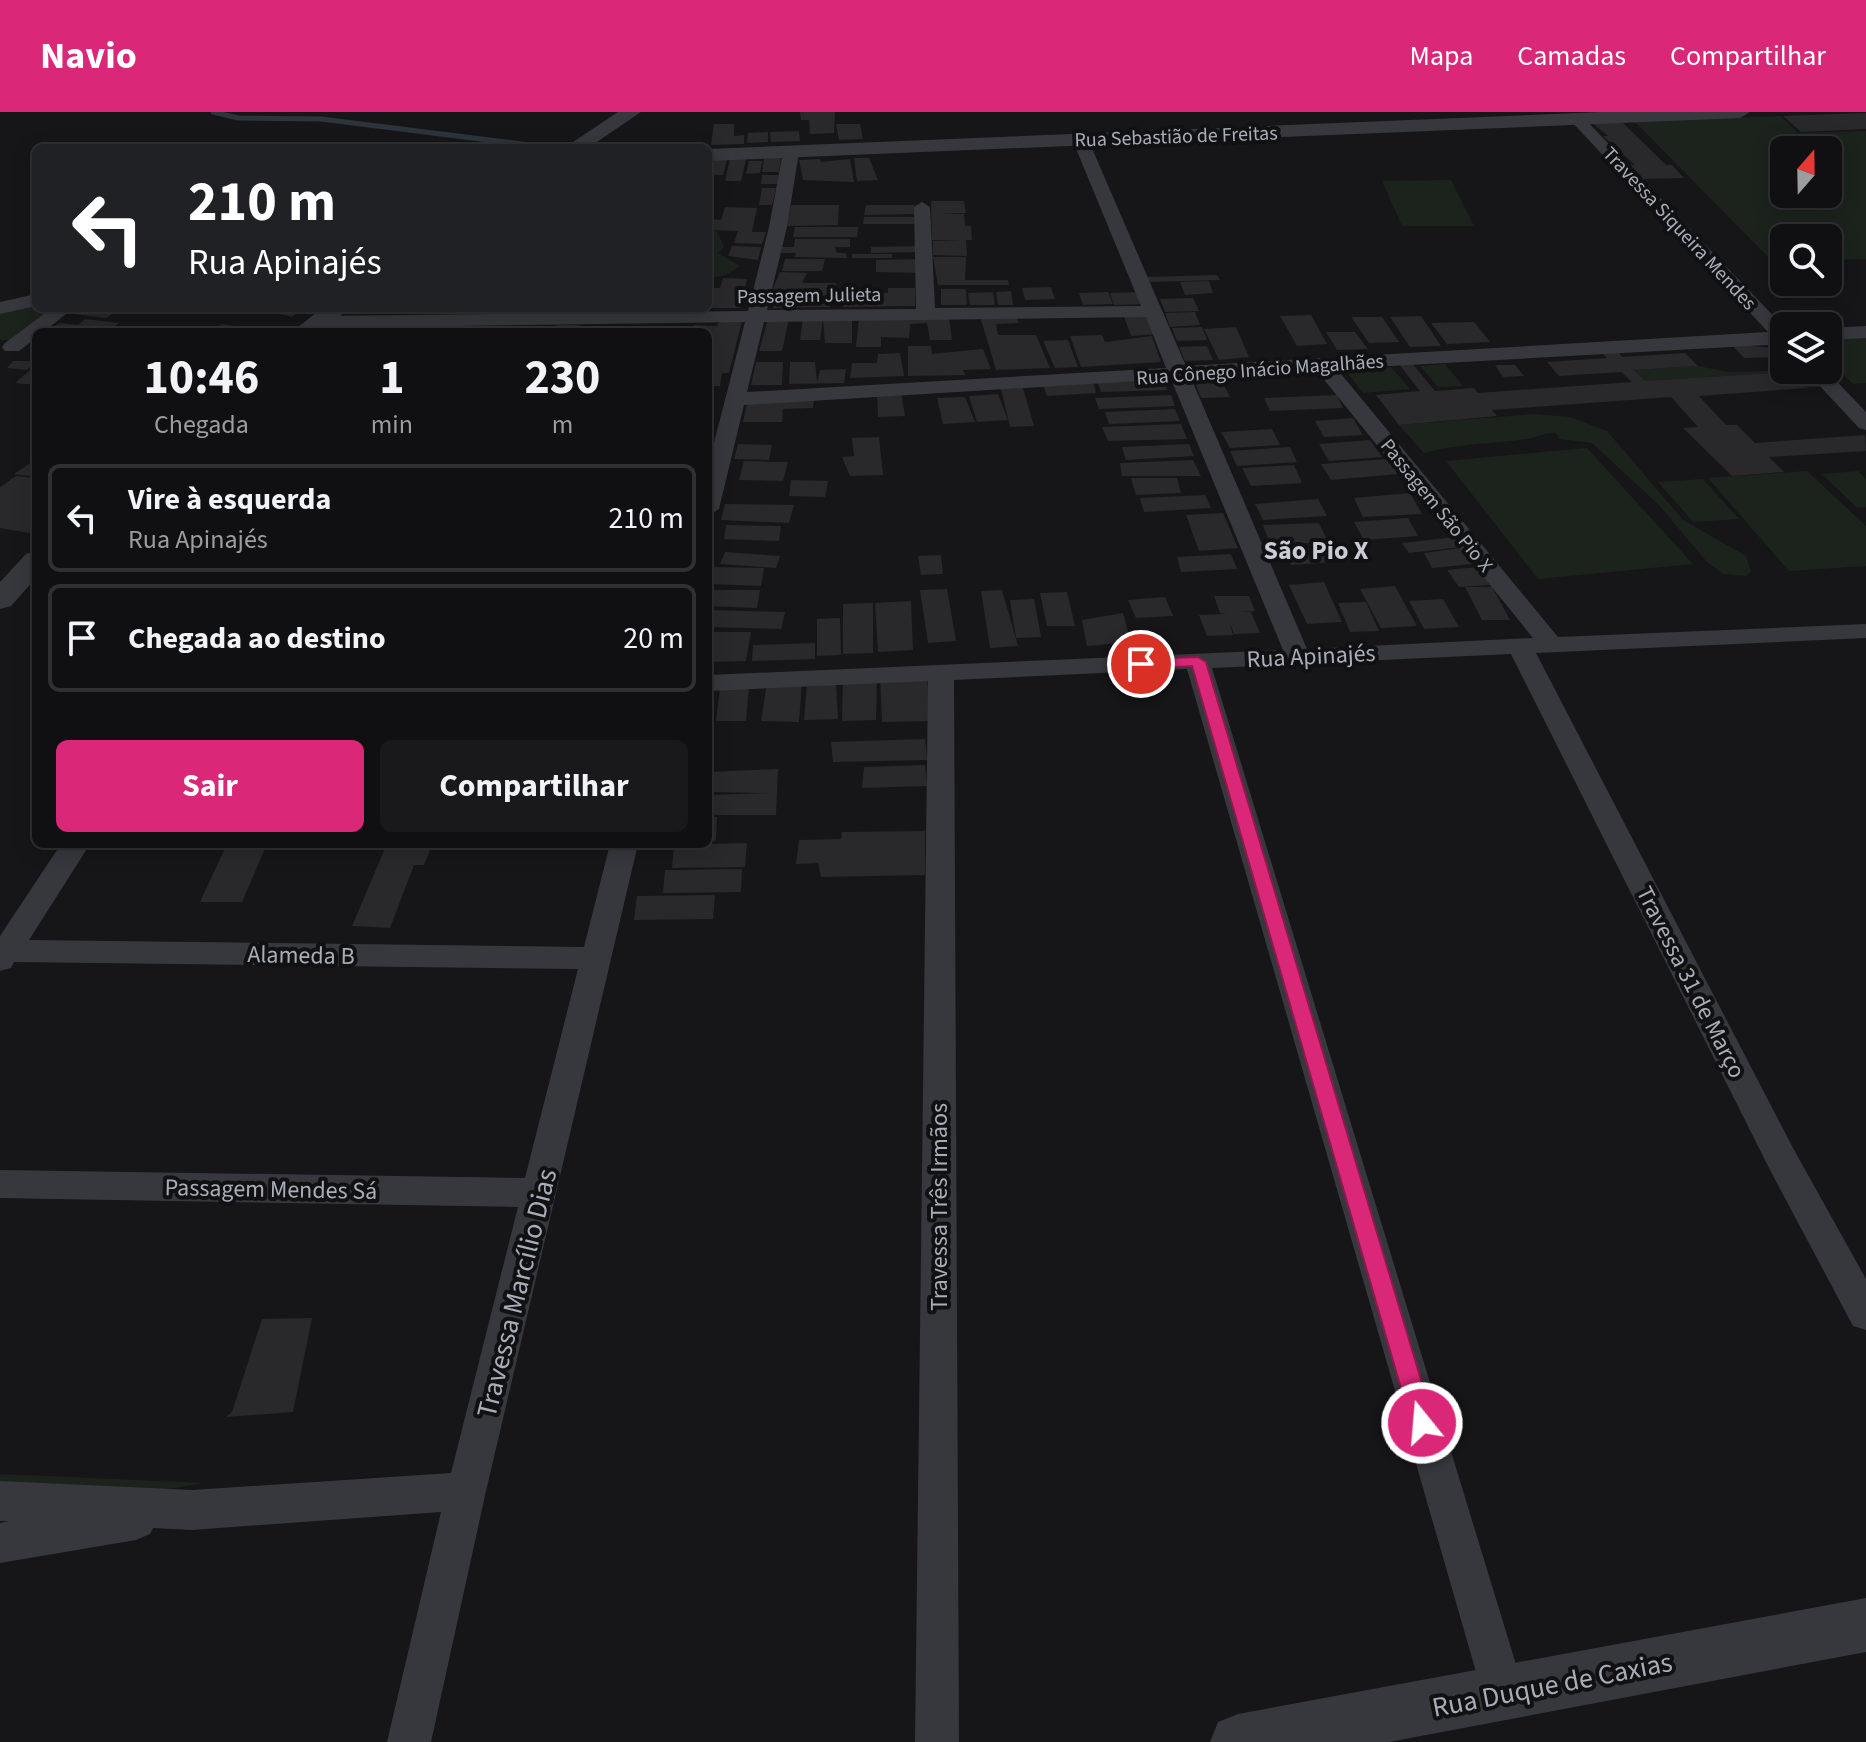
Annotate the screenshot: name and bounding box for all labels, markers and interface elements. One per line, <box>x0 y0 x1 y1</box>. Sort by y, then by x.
text: Navio <box>40 29 137 83</box>
text: Mapa <box>1410 36 1473 76</box>
text: Camadas <box>1517 36 1626 76</box>
text: Compartilhar <box>1670 36 1826 76</box>
street label: Rua Sebastião de Freitas <box>1074 119 1278 155</box>
north arrow <box>1770 136 1842 208</box>
map controls <box>1770 136 1842 384</box>
street label: Travessa Siqueira Mendes <box>1596 141 1763 317</box>
text: 210 m <box>188 163 336 242</box>
icon: left <box>56 176 160 280</box>
button: search <box>1770 224 1842 296</box>
text: Rua Apinajés <box>188 237 381 288</box>
street label: Passagem Julieta <box>737 281 881 311</box>
button: layers <box>1770 312 1842 384</box>
text: 10:46 <box>143 344 259 412</box>
text: 1 <box>379 344 405 412</box>
text: 230 <box>524 344 600 412</box>
street label: Rua Cônego Inácio Magalhães <box>1135 347 1385 393</box>
text: Chegada <box>154 406 249 443</box>
text: min <box>371 406 413 443</box>
text: m <box>552 406 573 443</box>
street label: Passagem São Pio X <box>1374 433 1499 578</box>
text: Vire à esquerda <box>128 478 331 521</box>
icon: left <box>60 496 104 540</box>
text: 210 m <box>608 497 684 540</box>
text: Rua Apinajés <box>128 521 268 558</box>
district label: São Pio X <box>1264 532 1369 569</box>
icon: arrive <box>60 616 104 660</box>
text: Chegada ao destino <box>128 617 386 660</box>
text: 20 m <box>623 617 684 660</box>
pin <box>1107 630 1175 698</box>
street label: Rua Apinajés <box>1246 636 1376 677</box>
icon: arrive <box>1119 642 1163 686</box>
button: Sair <box>56 740 364 832</box>
button: Compartilhar <box>380 740 688 832</box>
street label: Travessa 31 de Março <box>1627 880 1754 1084</box>
street label: Alameda B <box>247 937 355 974</box>
street label: Travessa Três Irmãos <box>922 1103 957 1311</box>
street label: Travessa Marcílio Dias <box>467 1165 567 1422</box>
street label: Passagem Mendes Sá <box>164 1170 378 1209</box>
position arrow <box>1380 1381 1464 1465</box>
street label: Rua Duque de Caxias <box>1429 1642 1676 1728</box>

